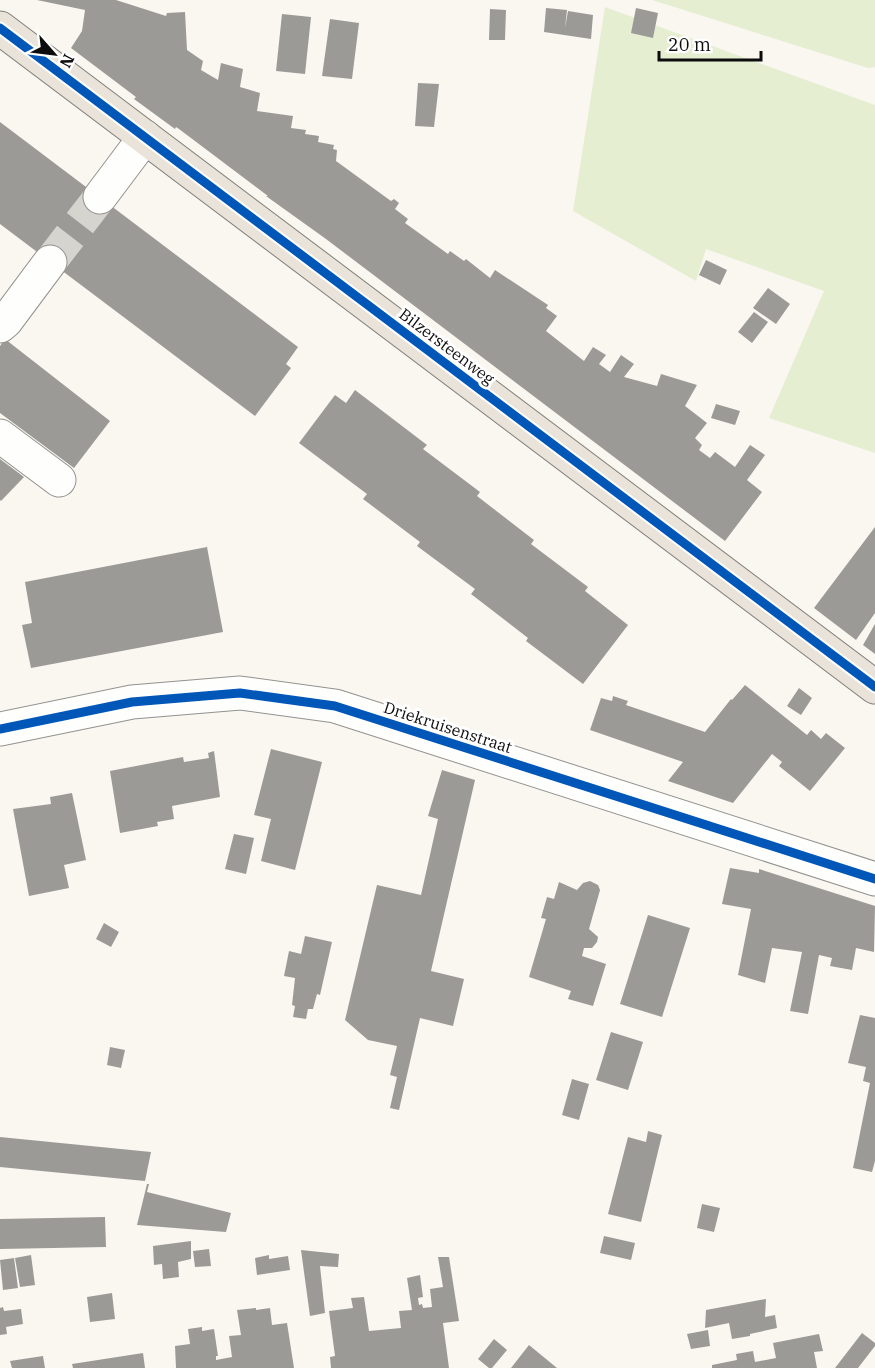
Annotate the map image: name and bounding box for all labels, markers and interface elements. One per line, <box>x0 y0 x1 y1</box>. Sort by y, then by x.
north arrow <box>24 24 84 84</box>
scale bar <box>659 24 761 62</box>
text: 20 m <box>668 33 711 56</box>
text: N <box>55 51 79 71</box>
street label: Bilzersteenweg <box>395 304 499 389</box>
street label: Driekruisenstraat <box>381 697 515 757</box>

